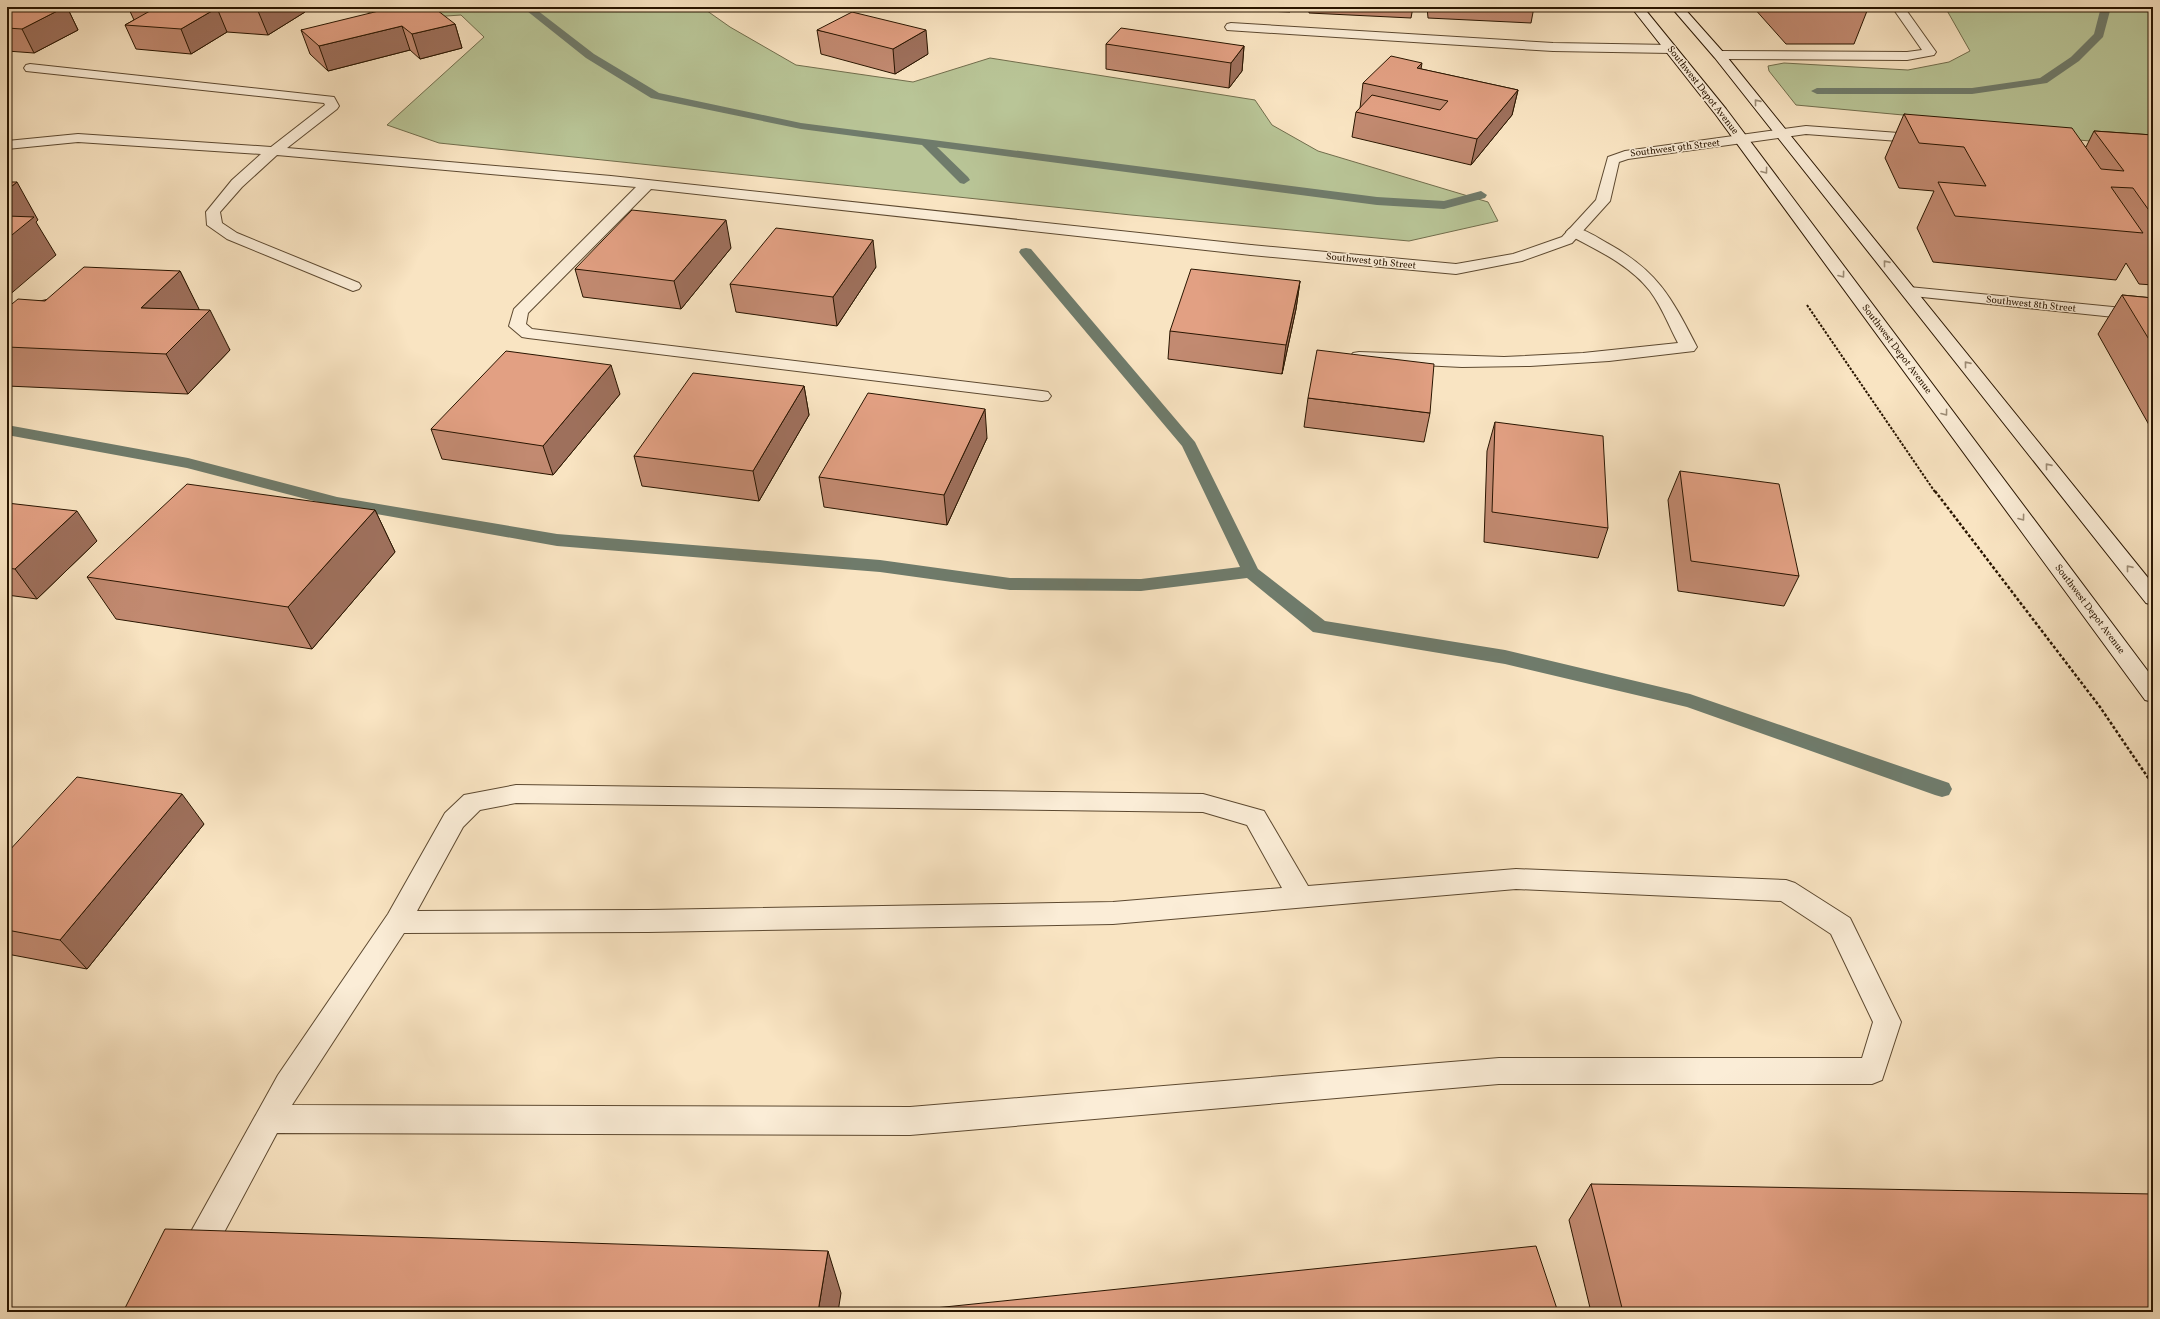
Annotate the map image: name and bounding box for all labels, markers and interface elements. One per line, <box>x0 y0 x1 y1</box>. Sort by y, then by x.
street label: Southwest Depot Avenue <box>1664 43 1742 137</box>
one-way arrow <box>1755 100 1762 107</box>
street label: Southwest 9th Street <box>1629 135 1721 160</box>
one-way arrow <box>1760 166 1767 173</box>
street label: Southwest 9th Street <box>1325 249 1417 273</box>
one-way arrow <box>1883 260 1890 267</box>
one-way arrow <box>1838 271 1845 278</box>
street label: Southwest 8th Street <box>1985 292 2077 316</box>
street label: Southwest Depot Avenue <box>1859 301 1936 397</box>
one-way arrow <box>1964 362 1971 369</box>
one-way arrow <box>1940 409 1947 416</box>
one-way arrow <box>2045 464 2052 471</box>
one-way arrow <box>2017 513 2024 520</box>
street label: Southwest Depot Avenue <box>2052 561 2129 657</box>
one-way arrow <box>2126 565 2133 572</box>

